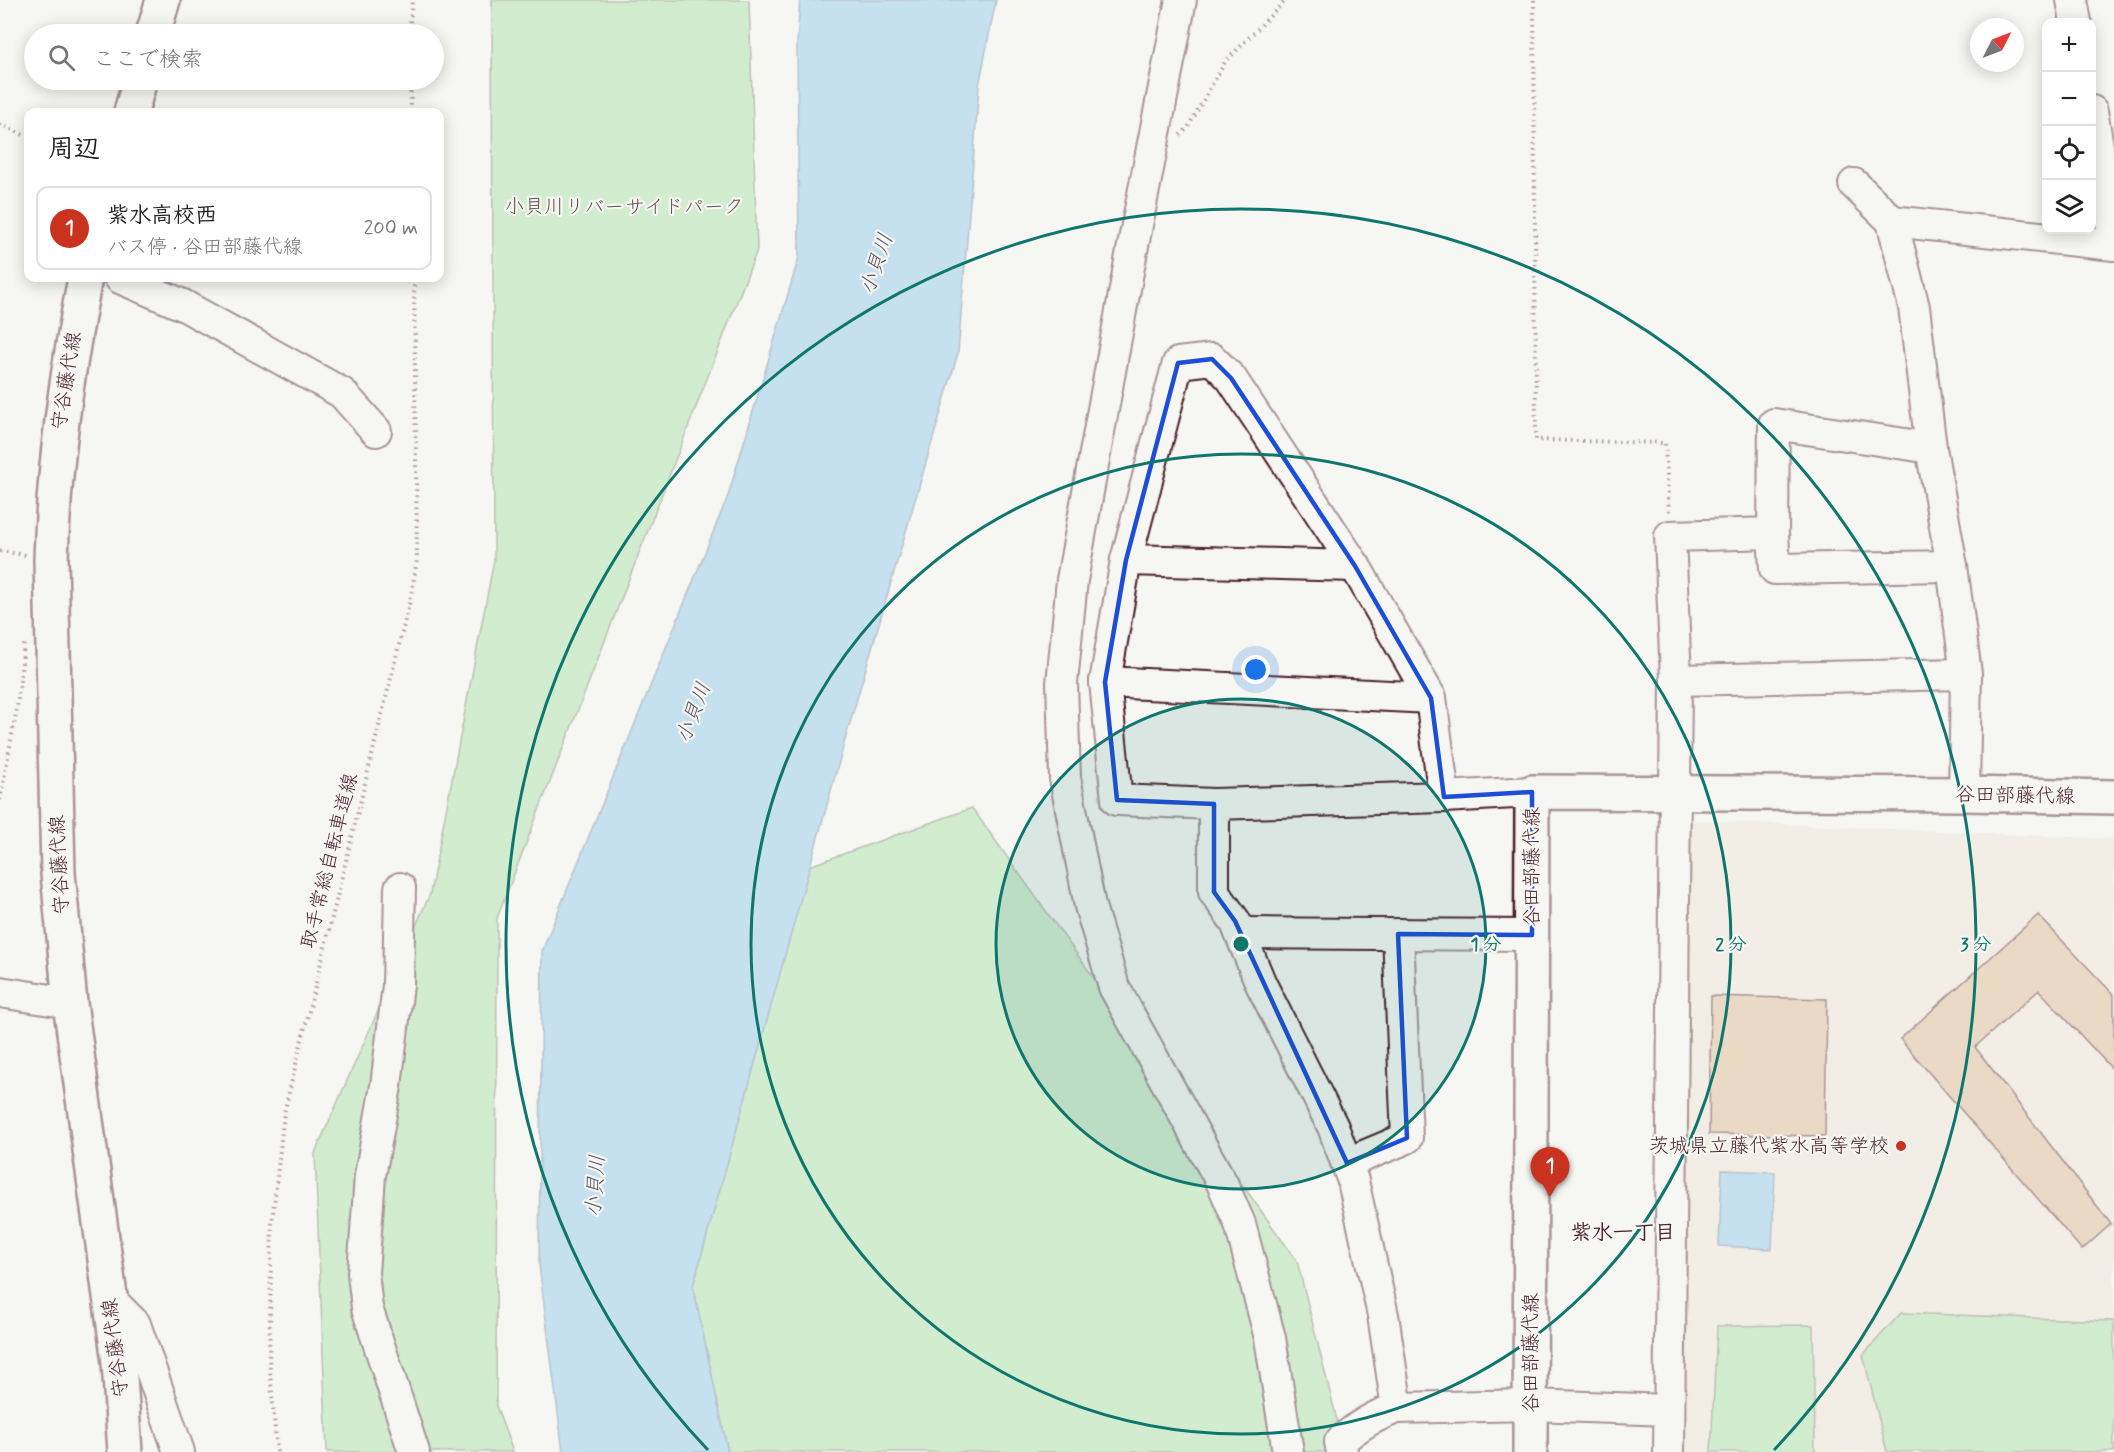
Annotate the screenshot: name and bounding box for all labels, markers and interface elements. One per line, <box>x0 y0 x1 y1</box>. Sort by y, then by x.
north arrow <box>1970 18 2024 72</box>
map controls <box>2042 18 2096 234</box>
button: + <box>2042 18 2096 72</box>
search box <box>24 24 444 90</box>
icon: search <box>45 41 78 74</box>
text: ここで検索 <box>93 46 203 74</box>
button: − <box>2042 72 2096 126</box>
button: locate <box>2042 126 2096 180</box>
text: 周辺 <box>48 133 100 167</box>
button: layers <box>2042 180 2096 234</box>
park label: 小貝川リバーサイドパーク <box>504 194 744 221</box>
text: 紫水高校西 <box>107 202 217 230</box>
text: 1 <box>65 215 74 242</box>
text: 200 m <box>363 215 418 242</box>
water label: 小貝川 <box>854 230 900 298</box>
text: バス停 · 谷田部藤代線 <box>107 234 302 261</box>
street label: 守谷藤代線 <box>46 330 88 432</box>
your location <box>1241 655 1270 684</box>
water label: 小貝川 <box>670 679 718 747</box>
street label: 取手常総自転車道線 <box>295 770 365 952</box>
street label: 谷田部藤代線 <box>1955 781 2075 811</box>
street label: 谷田部藤代線 <box>1519 807 1546 927</box>
street label: 守谷藤代線 <box>44 814 76 916</box>
text: 1 分 <box>1471 933 1501 957</box>
text: 2 分 <box>1715 933 1747 957</box>
text: 3 分 <box>1961 933 1992 957</box>
centre of rings <box>1231 934 1251 954</box>
place label: 茨城県立藤代紫水高等学校 <box>1649 1133 1889 1160</box>
marker: 茨城県立藤代紫水高等学校 <box>1894 1139 1908 1153</box>
pin: 1 <box>1530 1148 1570 1197</box>
water label: 小貝川 <box>580 1154 612 1218</box>
district label: 紫水一丁目 <box>1571 1219 1676 1247</box>
street label: 谷田部藤代線 <box>1518 1293 1545 1413</box>
street label: 守谷藤代線 <box>97 1297 135 1399</box>

